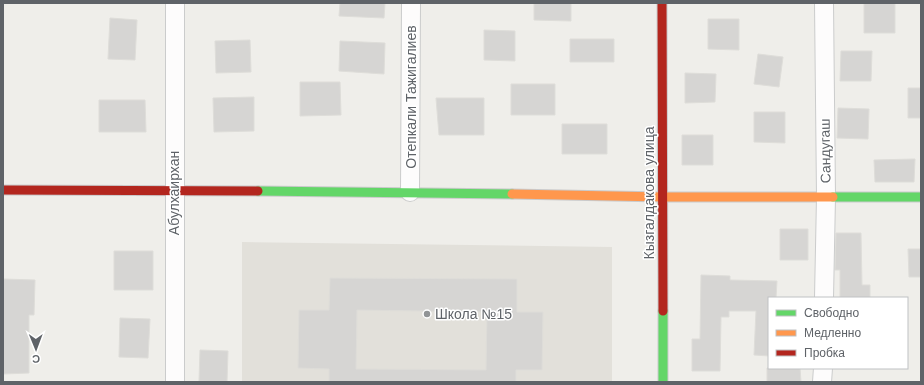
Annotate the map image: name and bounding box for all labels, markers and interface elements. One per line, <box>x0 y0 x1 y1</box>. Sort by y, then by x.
street label: Отепкали Тажигалиев <box>403 25 419 169</box>
street label: Сандугаш <box>816 118 834 184</box>
street label: Кызгалдакова улица <box>641 126 657 259</box>
street label: Абулхаирхан <box>166 151 182 235</box>
legend <box>768 297 908 369</box>
place label: Школа №15 <box>435 306 512 322</box>
text: Свободно <box>804 306 859 320</box>
marker: Школа №15 <box>422 309 432 319</box>
text: Медленно <box>804 326 861 340</box>
north arrow <box>16 329 56 369</box>
text: Пробка <box>804 346 845 360</box>
text: С <box>32 353 40 365</box>

